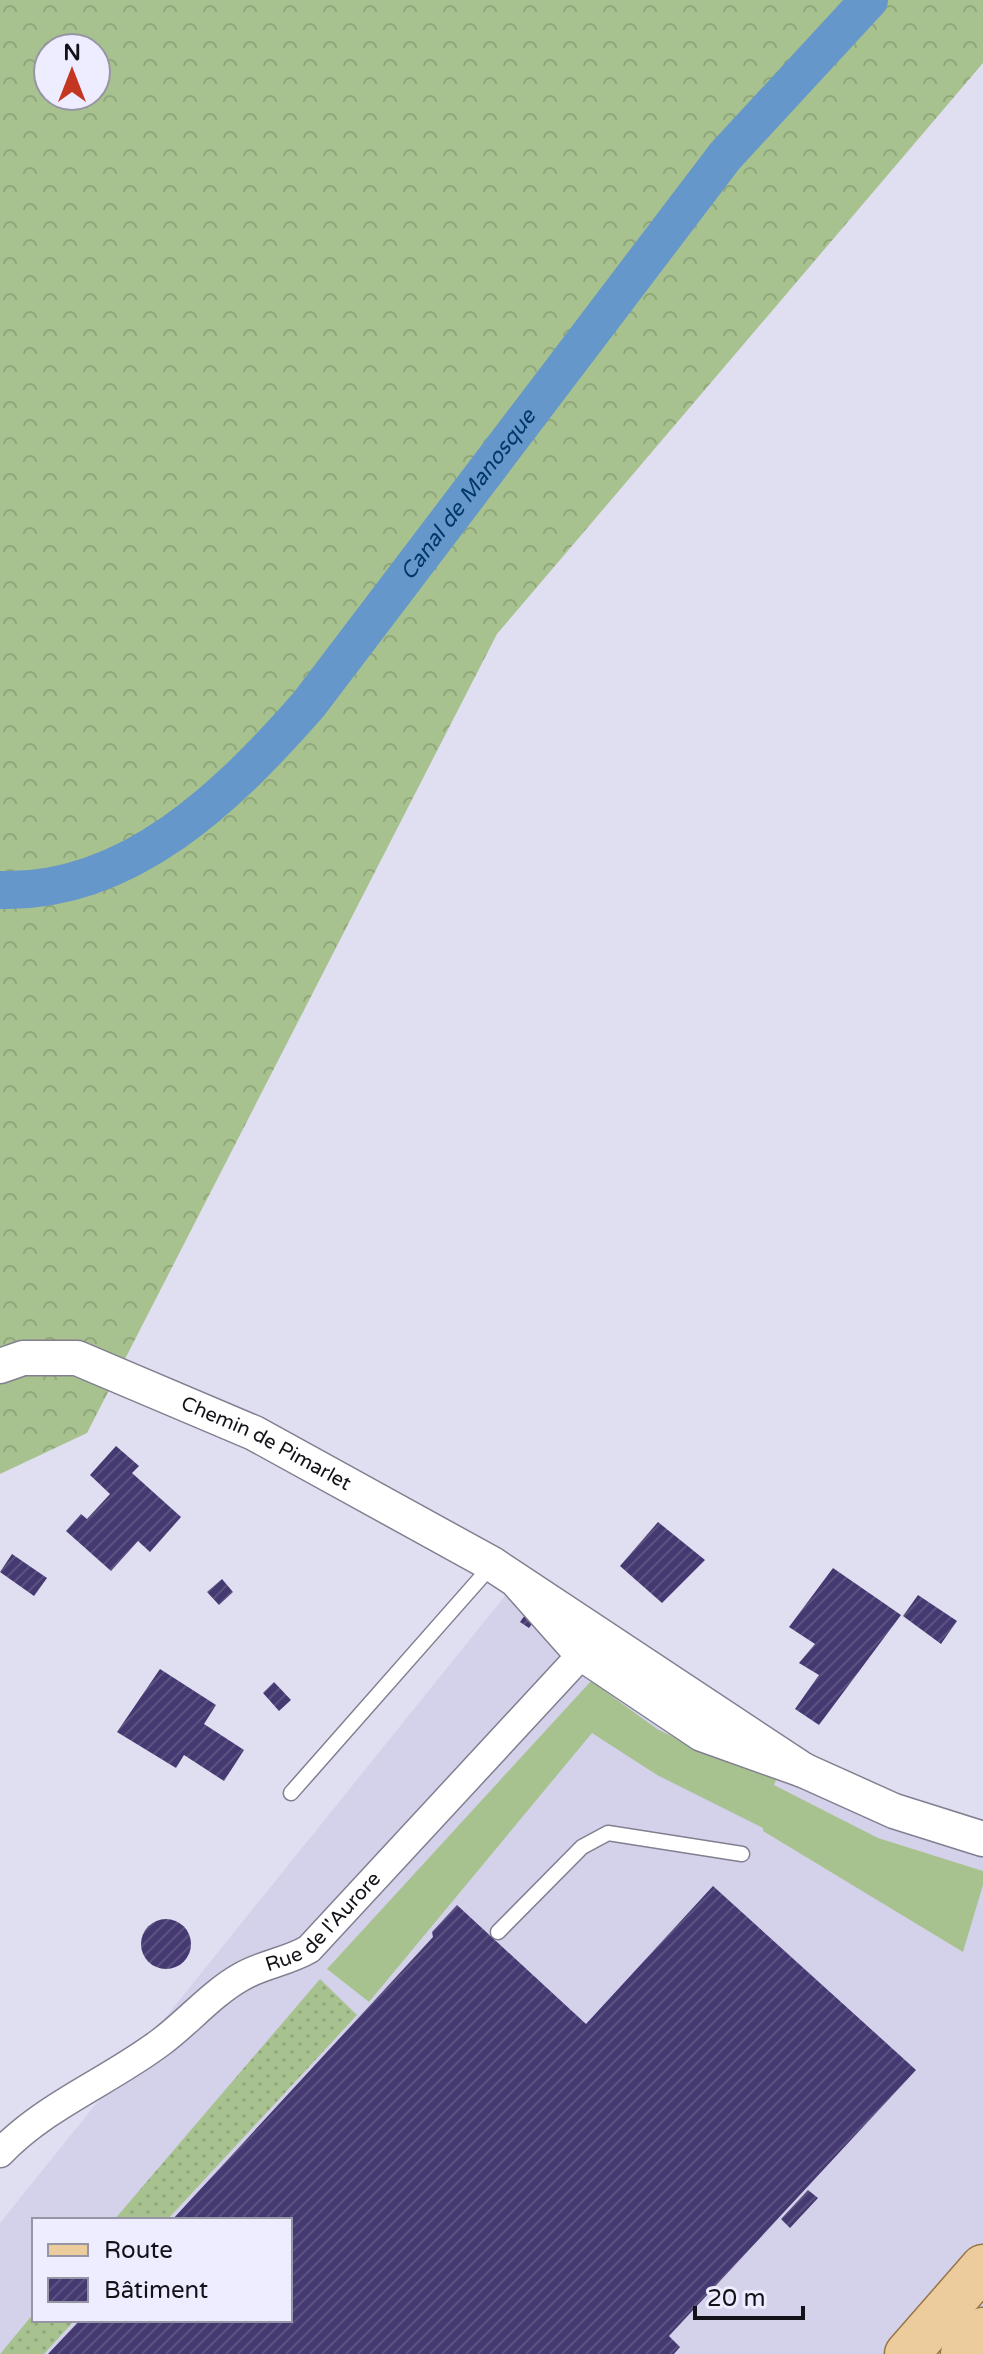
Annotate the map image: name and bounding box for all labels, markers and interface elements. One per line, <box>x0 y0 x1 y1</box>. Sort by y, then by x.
north arrow <box>32 32 112 112</box>
text: N <box>63 40 81 66</box>
water label: Canal de Manosque <box>395 403 542 585</box>
street label: Chemin de Pimarlet <box>177 1392 355 1496</box>
street label: Rue de l'Aurore <box>262 1867 386 1977</box>
legend <box>32 2218 292 2322</box>
text: Route <box>104 2236 173 2265</box>
scale bar <box>695 2270 803 2320</box>
text: Bâtiment <box>104 2276 208 2305</box>
text: 20 m <box>707 2284 765 2313</box>

